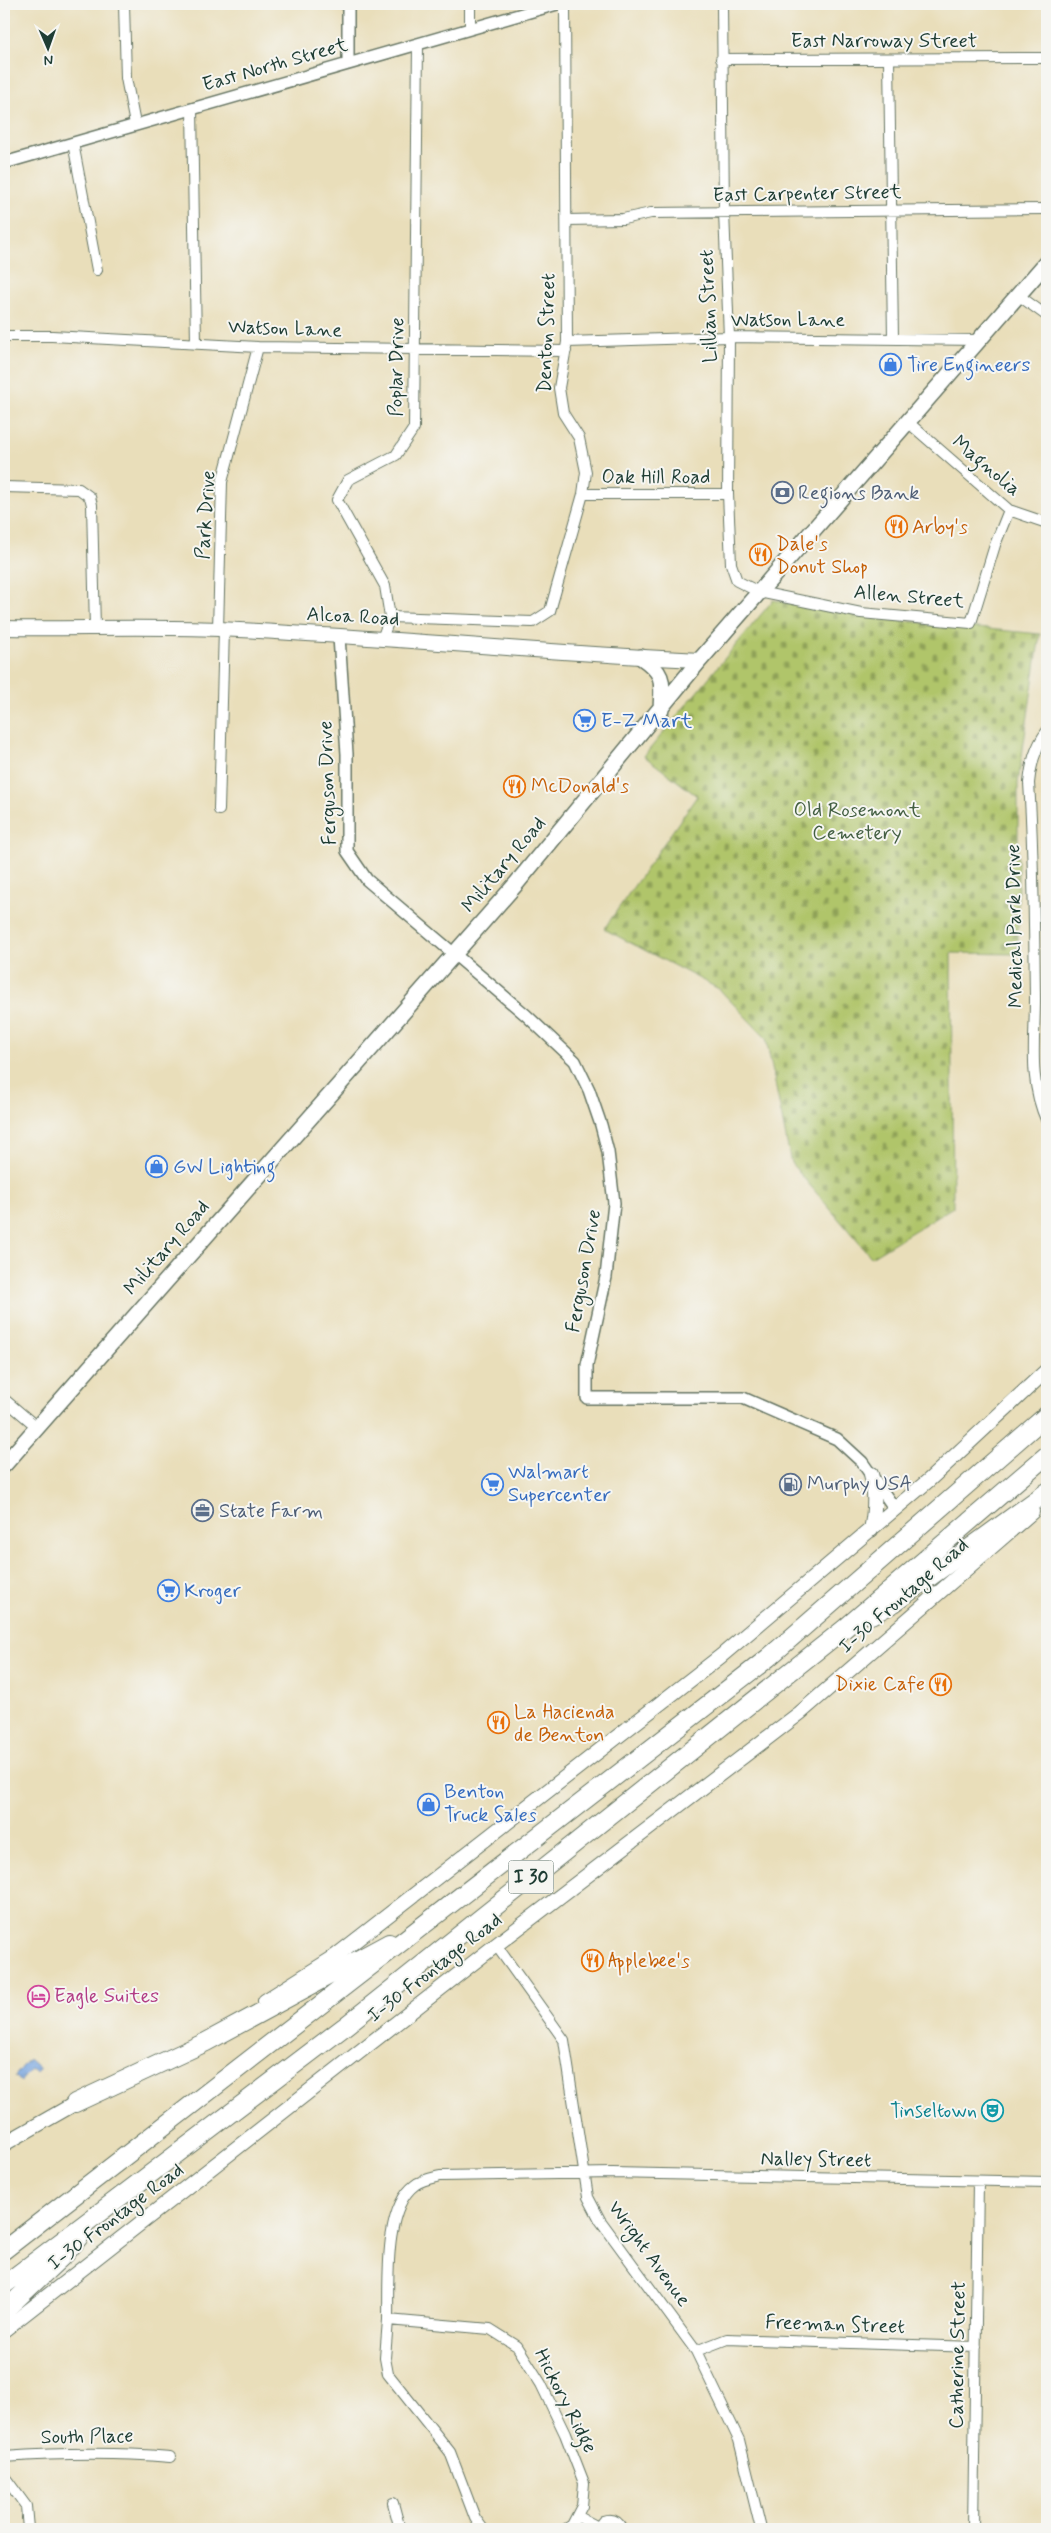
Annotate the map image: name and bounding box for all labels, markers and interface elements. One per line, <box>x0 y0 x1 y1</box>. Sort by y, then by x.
north arrow <box>22 22 72 72</box>
street label: East Narroway Street <box>791 28 977 55</box>
street label: East North Street <box>199 31 351 99</box>
text: N <box>43 51 53 69</box>
street label: East Carpenter Street <box>712 179 902 209</box>
street label: Lillian Street <box>694 249 724 363</box>
street label: Denton Street <box>531 273 563 393</box>
street label: Watson Lane <box>731 307 845 334</box>
street label: Watson Lane <box>227 314 343 344</box>
street label: Poplar Drive <box>383 317 411 417</box>
place label: Tire Engineers <box>907 352 1031 381</box>
shop icon: Tire Engineers <box>879 353 903 377</box>
street label: Magnolia <box>944 429 1026 504</box>
street label: Oak Hill Road <box>602 464 710 491</box>
street label: Park Drive <box>189 470 223 560</box>
place label: Regions Bank <box>798 480 919 509</box>
bank icon: Regions Bank <box>770 481 794 505</box>
place label: Arby's <box>912 514 968 541</box>
restaurant icon: Arby's <box>884 515 908 539</box>
place label: Dale's Donut Shop <box>776 531 868 581</box>
restaurant icon: Dale's Donut Shop <box>748 543 772 567</box>
street label: Allen Street <box>853 579 966 615</box>
street label: Alcoa Road <box>306 601 400 633</box>
place label: E-Z Mart <box>601 708 692 735</box>
supermarket icon: E-Z Mart <box>573 709 597 733</box>
street label: Ferguson Drive <box>312 720 345 846</box>
place label: McDonald's <box>531 773 629 800</box>
restaurant icon: McDonald's <box>503 774 527 798</box>
park label: Old Rosemont Cemetery <box>794 797 921 847</box>
street label: Military Road <box>456 811 552 919</box>
street label: Medical Park Drive <box>1000 844 1030 1008</box>
place label: GW Lighting <box>173 1154 276 1183</box>
shop icon: GW Lighting <box>145 1155 169 1179</box>
street label: Military Road <box>118 1194 216 1302</box>
street label: Ferguson Drive <box>560 1207 609 1335</box>
place label: Walmart Supercenter <box>508 1459 611 1509</box>
place label: Murphy USA <box>807 1471 912 1498</box>
supermarket icon: Walmart Supercenter <box>480 1472 504 1496</box>
fuel station icon: Murphy USA <box>779 1472 803 1496</box>
place label: State Farm <box>219 1498 323 1525</box>
office icon: State Farm <box>191 1499 215 1523</box>
street label: I-30 Frontage Road <box>833 1532 975 1661</box>
place label: Kroger <box>184 1578 242 1605</box>
supermarket icon: Kroger <box>156 1579 180 1603</box>
place label: Dixie Cafe <box>835 1671 925 1698</box>
restaurant icon: Dixie Cafe <box>929 1672 953 1696</box>
place label: La Hacienda de Benton <box>514 1699 615 1749</box>
restaurant icon: La Hacienda de Benton <box>486 1711 510 1735</box>
place label: Benton Truck Sales <box>444 1779 537 1829</box>
shop icon: Benton Truck Sales <box>416 1792 440 1816</box>
road number: I 30 <box>508 1860 554 1894</box>
street label: I-30 Frontage Road <box>362 1907 508 2030</box>
place label: Applebee's <box>608 1948 690 1976</box>
restaurant icon: Applebee's <box>580 1949 604 1973</box>
place label: Eagle Suites <box>54 1983 159 2010</box>
hotel icon: Eagle Suites <box>26 1984 50 2008</box>
place label: Tinseltown <box>890 2098 977 2125</box>
theatre icon: Tinseltown <box>981 2099 1005 2123</box>
street label: Nalley Street <box>760 2146 872 2174</box>
street label: I-30 Frontage Road <box>42 2157 190 2278</box>
street label: Wright Avenue <box>601 2196 697 2313</box>
street label: Catherine Street <box>943 2281 973 2429</box>
street label: Freeman Street <box>765 2309 905 2341</box>
street label: Hickory Ridge <box>525 2344 603 2459</box>
street label: South Place <box>40 2423 134 2451</box>

